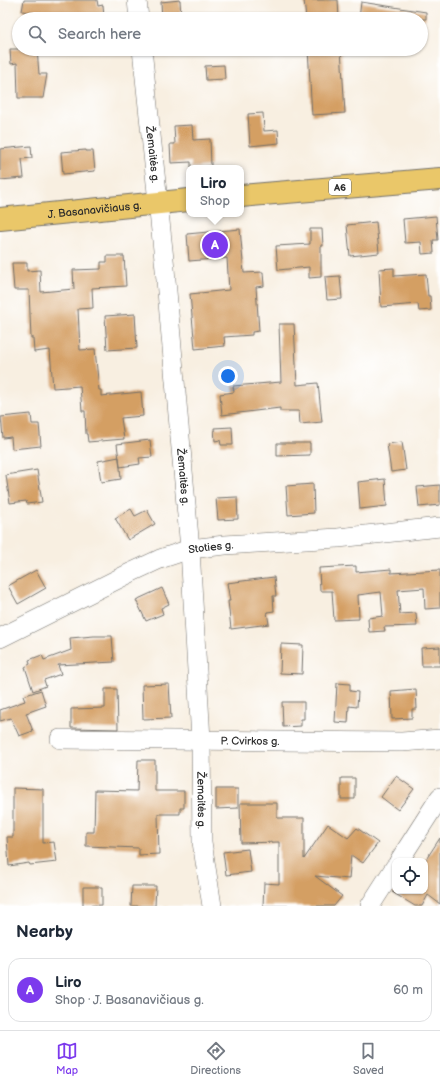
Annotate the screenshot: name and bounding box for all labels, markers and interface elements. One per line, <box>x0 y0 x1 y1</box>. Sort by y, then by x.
search box <box>12 12 428 56</box>
icon: search <box>26 23 48 45</box>
text: Search here <box>58 25 141 44</box>
street label: Žemaitės g. <box>143 124 162 184</box>
popup <box>186 165 244 217</box>
text: Liro <box>200 174 227 193</box>
road number: A6 <box>329 179 351 195</box>
text: Shop <box>200 193 230 209</box>
street label: J. Basanavičiaus g. <box>47 199 142 221</box>
pin: A <box>202 230 228 260</box>
your location <box>218 366 238 386</box>
street label: Žemaitės g. <box>174 447 192 506</box>
street label: Stoties g. <box>188 538 234 556</box>
street label: P. Cvirkos g. <box>220 734 280 748</box>
street label: Žemaitės g. <box>194 771 208 829</box>
map controls <box>392 858 428 894</box>
button: locate <box>392 858 428 894</box>
text: Nearby <box>16 922 73 942</box>
text: Liro <box>55 973 82 992</box>
text: A <box>26 982 34 998</box>
text: 60 m <box>393 982 423 998</box>
text: Shop · J. Basanavičiaus g. <box>55 992 204 1008</box>
tab: Map <box>56 1040 78 1077</box>
tab: Directions <box>190 1040 241 1077</box>
tab: Saved <box>353 1040 384 1077</box>

